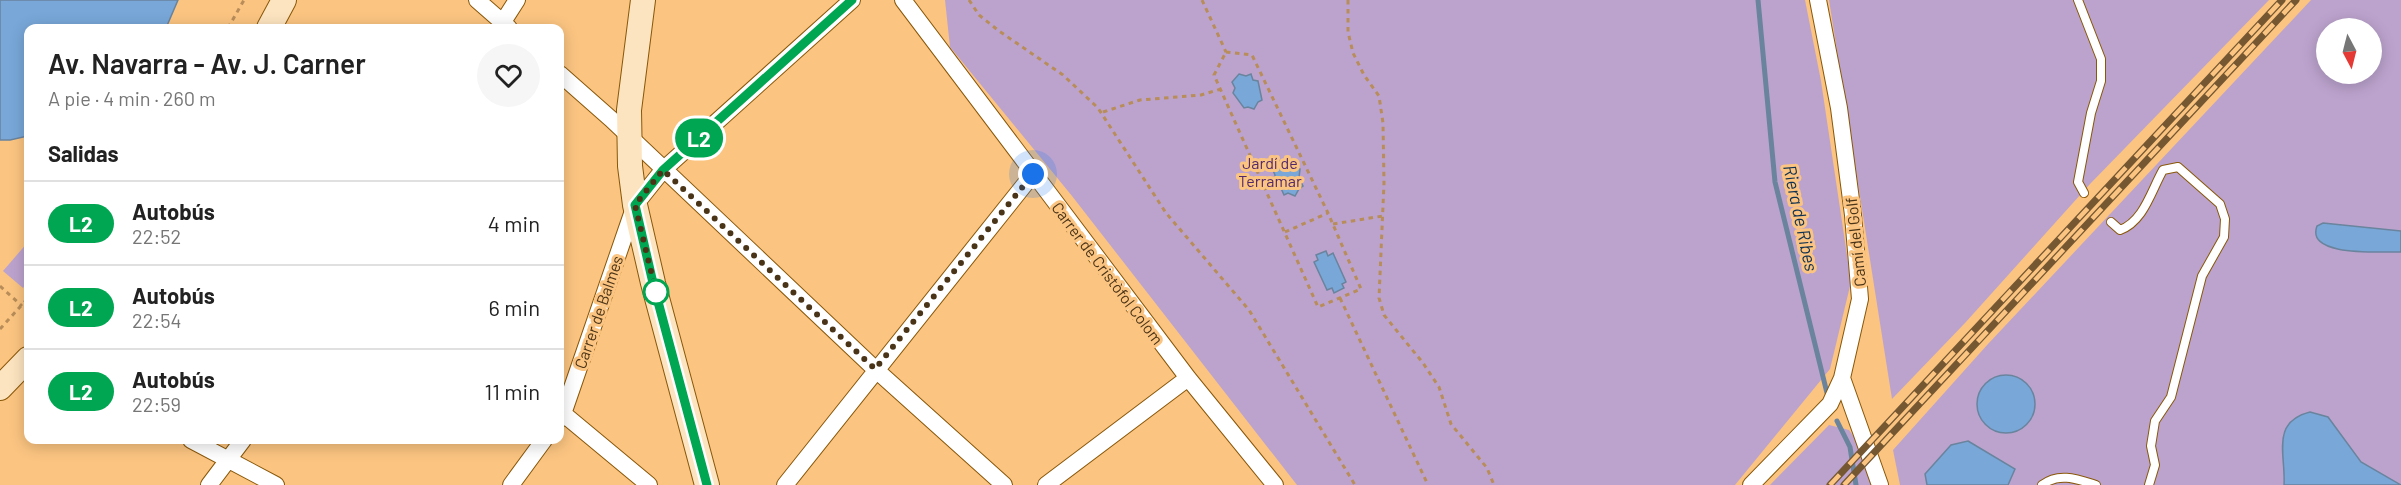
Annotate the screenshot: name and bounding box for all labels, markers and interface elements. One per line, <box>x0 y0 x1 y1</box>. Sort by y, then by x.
north arrow <box>2316 18 2382 84</box>
map controls <box>2316 18 2382 84</box>
button: heart <box>477 44 540 107</box>
text: Av. Navarra - Av. J. Carner <box>48 46 366 80</box>
text: A pie · 4 min · 260 m <box>48 86 216 110</box>
line badge: L2 <box>672 118 726 158</box>
text: L2 <box>687 126 711 151</box>
text: Salidas <box>48 140 119 166</box>
park label: Jardí de Terramar <box>1238 153 1302 190</box>
your location <box>1018 159 1048 189</box>
water label: Riera de Ribes <box>1779 163 1823 273</box>
street label: Camí del Golf <box>1841 196 1869 288</box>
text: Autobús <box>132 198 215 224</box>
street label: Carrer de Cristòfol Colom <box>1048 198 1168 348</box>
text: 4 min <box>488 210 540 236</box>
text: L2 <box>69 211 93 236</box>
text: 22:52 <box>132 224 181 248</box>
street label: Carrer de Balmes <box>570 253 626 371</box>
unlabelled marker <box>643 279 669 305</box>
text: Autobús <box>132 282 215 308</box>
text: 6 min <box>489 294 540 320</box>
text: L2 <box>69 295 93 320</box>
text: 22:54 <box>132 308 182 332</box>
text: Autobús <box>132 366 215 392</box>
text: 11 min <box>484 378 540 404</box>
text: L2 <box>69 379 93 404</box>
text: 22:59 <box>132 392 181 416</box>

